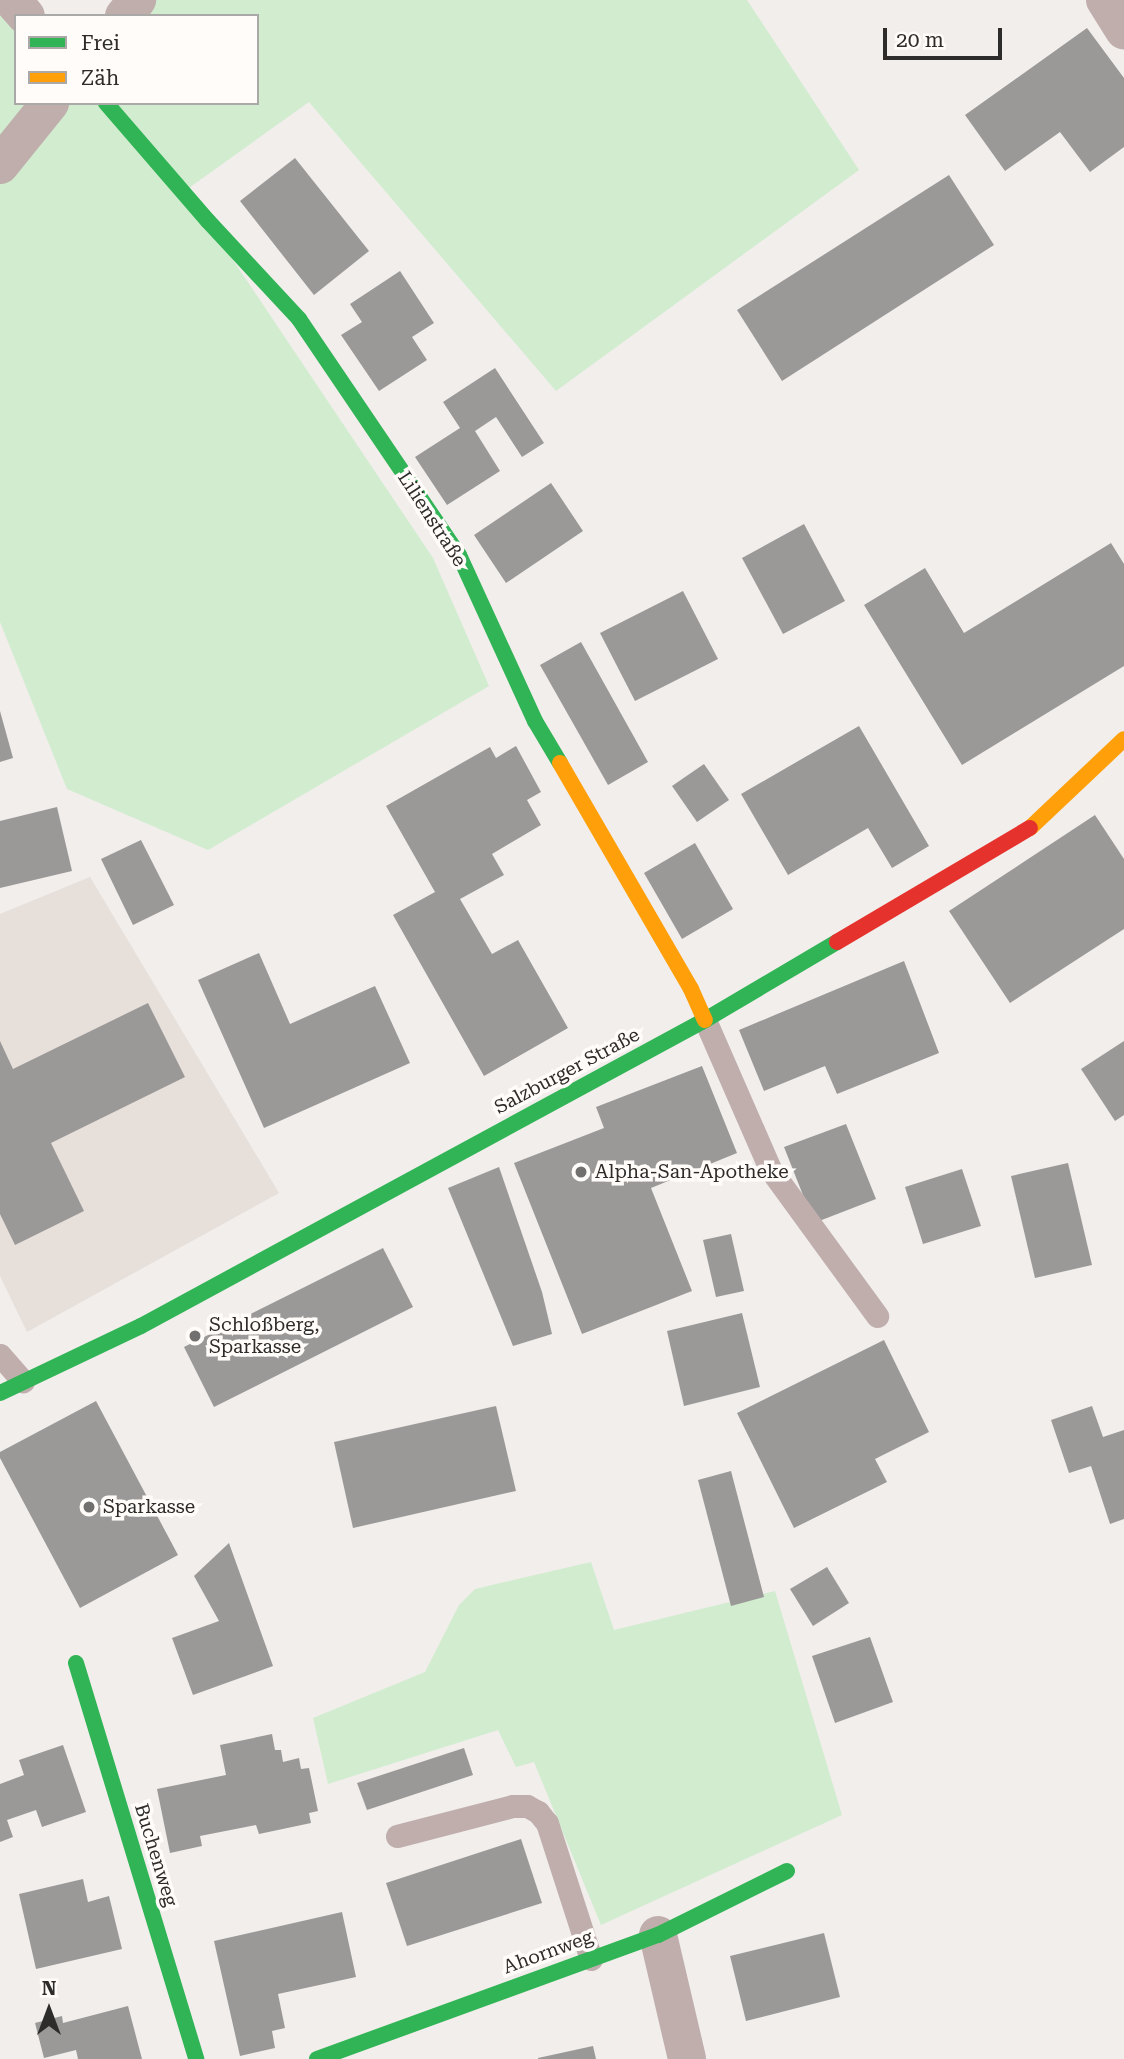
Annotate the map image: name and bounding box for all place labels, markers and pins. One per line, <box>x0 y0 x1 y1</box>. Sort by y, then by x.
place label: Alpha-San-Apotheke <box>595 1161 789 1183</box>
marker: Alpha-San-Apotheke <box>573 1164 589 1180</box>
place label: Schloßberg, Sparkasse <box>209 1314 319 1358</box>
marker: Schloßberg, Sparkasse <box>187 1328 203 1344</box>
place label: Sparkasse <box>103 1496 195 1518</box>
marker: Sparkasse <box>81 1499 97 1515</box>

